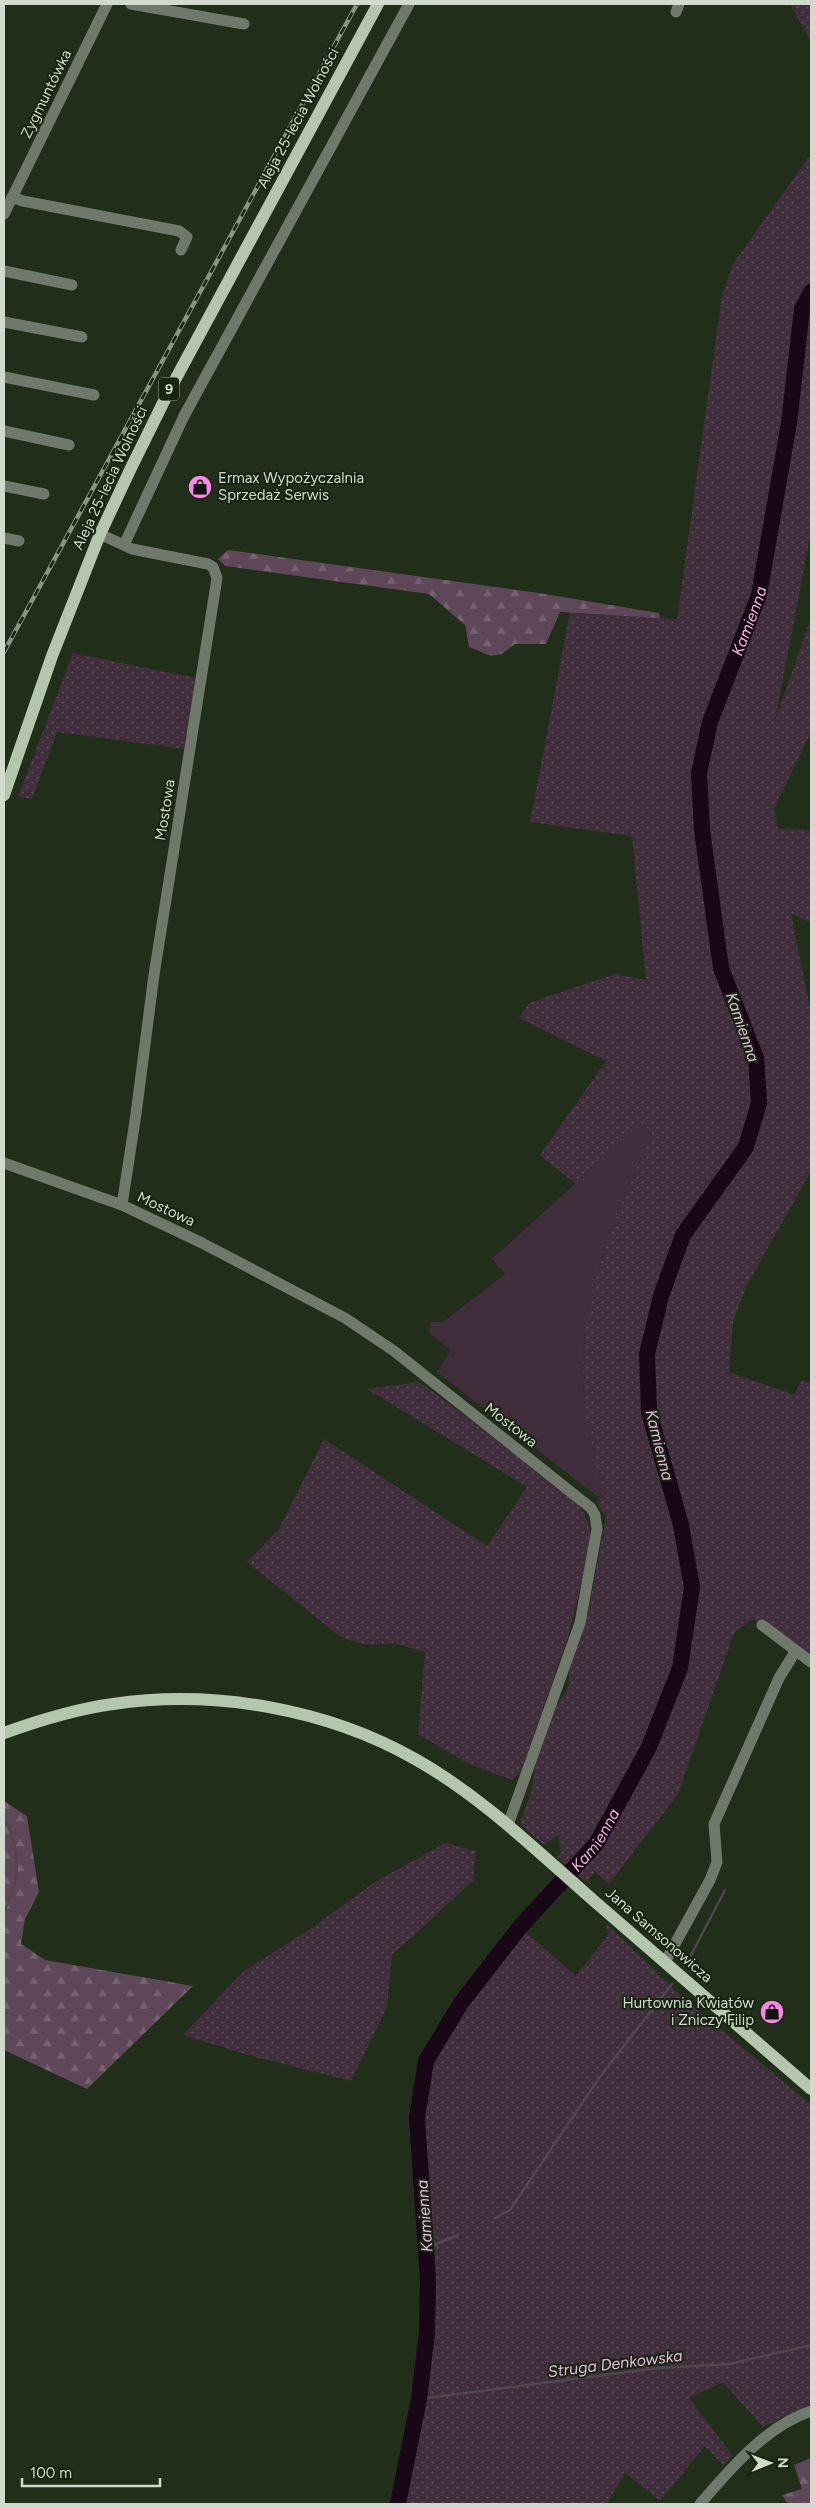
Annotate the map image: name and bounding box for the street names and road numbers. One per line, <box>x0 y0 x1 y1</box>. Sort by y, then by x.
street label: Aleja 25-lecia Wolności <box>253 45 343 191</box>
street label: Zygmuntówka <box>17 47 75 141</box>
road number: 9 <box>159 378 179 400</box>
street label: Aleja 25-lecia Wolności <box>69 403 151 553</box>
street label: Mostowa <box>151 778 179 842</box>
street label: Mostowa <box>134 1188 198 1230</box>
street label: Mostowa <box>481 1399 541 1451</box>
street label: Jana Samsonowicza <box>602 1884 716 1986</box>

